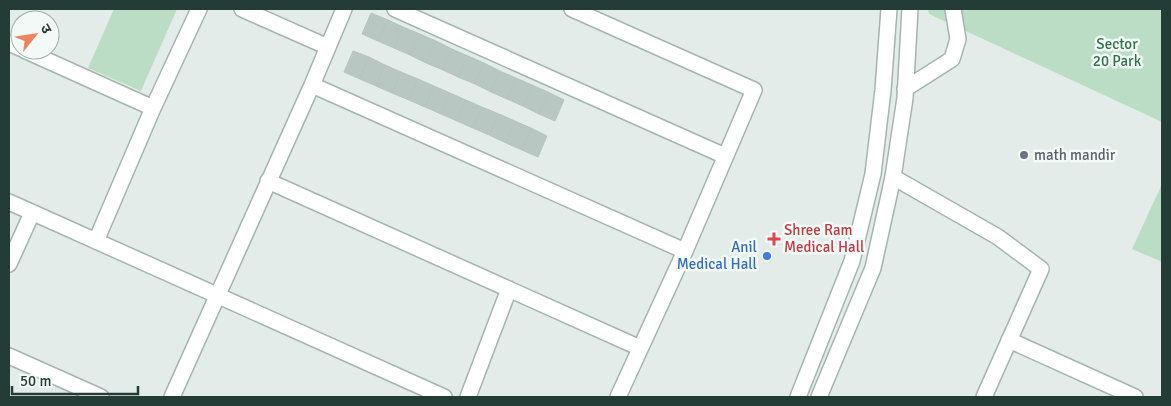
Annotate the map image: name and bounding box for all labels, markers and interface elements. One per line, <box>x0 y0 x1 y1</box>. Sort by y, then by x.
north arrow <box>10 10 60 60</box>
text: उ <box>36 21 56 37</box>
park label: Sector 20 Park <box>1093 35 1142 70</box>
place label: math mandir <box>1034 146 1116 164</box>
marker: math mandir <box>1018 149 1030 161</box>
place label: Shree Ram Medical Hall <box>784 221 864 256</box>
marker: Shree Ram Medical Hall <box>768 233 780 245</box>
place label: Anil Medical Hall <box>677 238 757 273</box>
marker: Anil Medical Hall <box>761 250 773 262</box>
scale bar <box>12 364 139 396</box>
text: 50 m <box>20 372 51 390</box>

